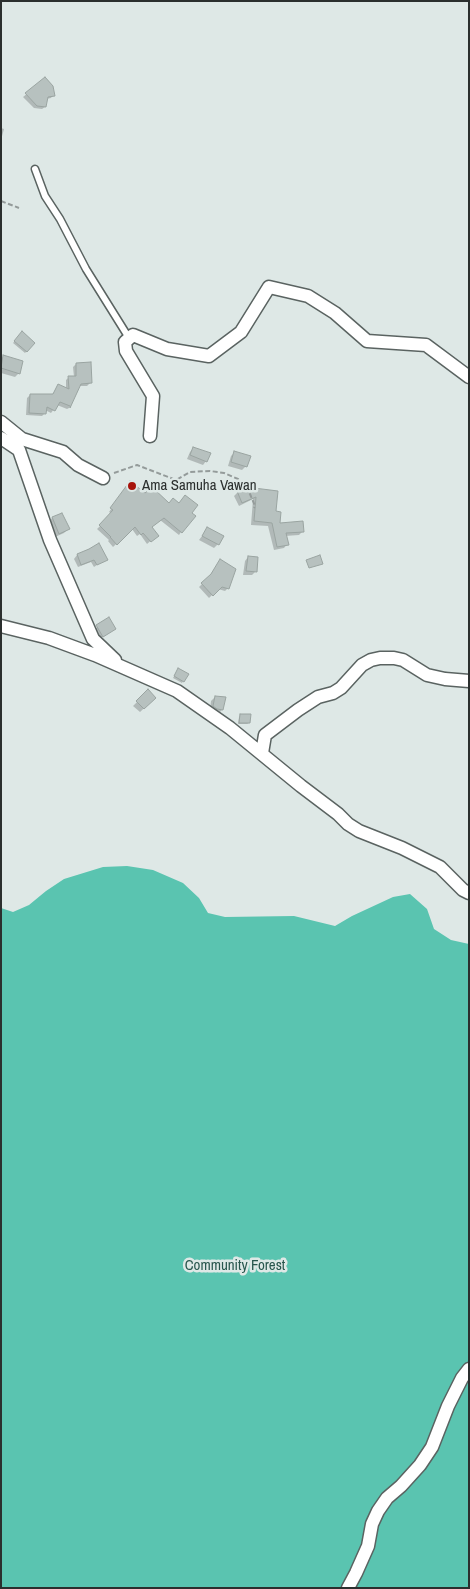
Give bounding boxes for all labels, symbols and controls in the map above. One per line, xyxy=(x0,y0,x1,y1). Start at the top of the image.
place label: Ama Samuha Vawan xyxy=(142,477,257,495)
marker: Ama Samuha Vawan xyxy=(126,480,138,492)
park label: Community Forest xyxy=(185,1257,285,1275)

